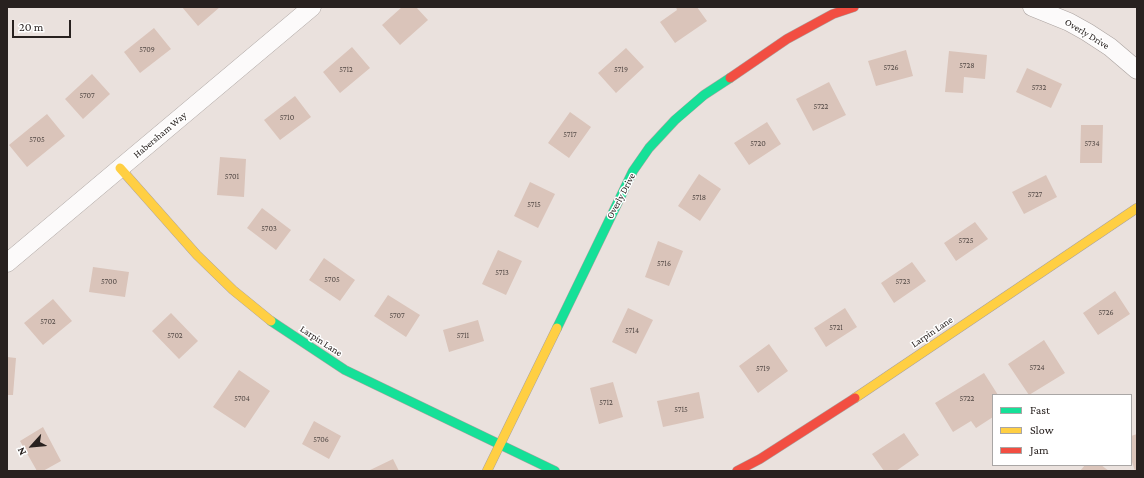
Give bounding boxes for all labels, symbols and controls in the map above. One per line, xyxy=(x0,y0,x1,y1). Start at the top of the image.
scale bar xyxy=(14,12,73,38)
street label: Overly Drive xyxy=(1062,16,1112,52)
text: 20 m xyxy=(19,20,43,34)
house number: 5709 xyxy=(139,45,155,55)
house number: 5728 xyxy=(959,61,975,71)
house number: 5726 xyxy=(883,63,899,73)
house number: 5712 xyxy=(339,65,353,75)
house number: 5719 xyxy=(614,65,628,75)
house number: 5732 xyxy=(1032,83,1046,93)
house number: 5707 xyxy=(79,91,95,101)
house number: 5722 xyxy=(814,102,828,112)
street label: Habersham Way xyxy=(131,109,189,161)
house number: 5710 xyxy=(280,113,294,123)
house number: 5717 xyxy=(563,130,577,140)
house number: 5705 xyxy=(29,135,45,145)
house number: 5720 xyxy=(750,139,766,149)
house number: 5734 xyxy=(1084,139,1100,149)
street label: Overly Drive xyxy=(604,171,638,221)
house number: 5701 xyxy=(225,172,239,182)
house number: 5727 xyxy=(1028,190,1042,200)
house number: 5718 xyxy=(692,193,706,203)
house number: 5715 xyxy=(527,200,541,210)
house number: 5703 xyxy=(261,224,277,234)
house number: 5725 xyxy=(959,236,973,246)
house number: 5716 xyxy=(657,259,671,269)
house number: 5713 xyxy=(495,268,509,278)
house number: 5705 xyxy=(324,275,340,285)
house number: 5700 xyxy=(101,277,117,287)
house number: 5723 xyxy=(896,277,910,287)
house number: 5726 xyxy=(1098,308,1114,318)
house number: 5707 xyxy=(389,311,405,321)
street label: Larpin Lane xyxy=(909,314,955,350)
house number: 5702 xyxy=(40,317,56,327)
street label: Larpin Lane xyxy=(298,323,344,359)
house number: 5721 xyxy=(829,323,843,333)
house number: 5714 xyxy=(625,326,639,336)
house number: 5702 xyxy=(167,331,183,341)
house number: 5711 xyxy=(457,331,469,341)
house number: 5724 xyxy=(1029,363,1045,373)
house number: 5719 xyxy=(756,364,770,374)
house number: 5704 xyxy=(234,394,250,404)
house number: 5722 xyxy=(960,394,974,404)
legend xyxy=(992,394,1132,466)
house number: 5712 xyxy=(599,398,613,408)
text: Fast xyxy=(1030,403,1050,417)
house number: 5715 xyxy=(674,405,688,415)
text: Slow xyxy=(1030,423,1054,437)
north arrow xyxy=(12,426,52,466)
house number: 5706 xyxy=(313,435,329,445)
text: Jam xyxy=(1030,443,1049,457)
text: N xyxy=(14,445,28,458)

